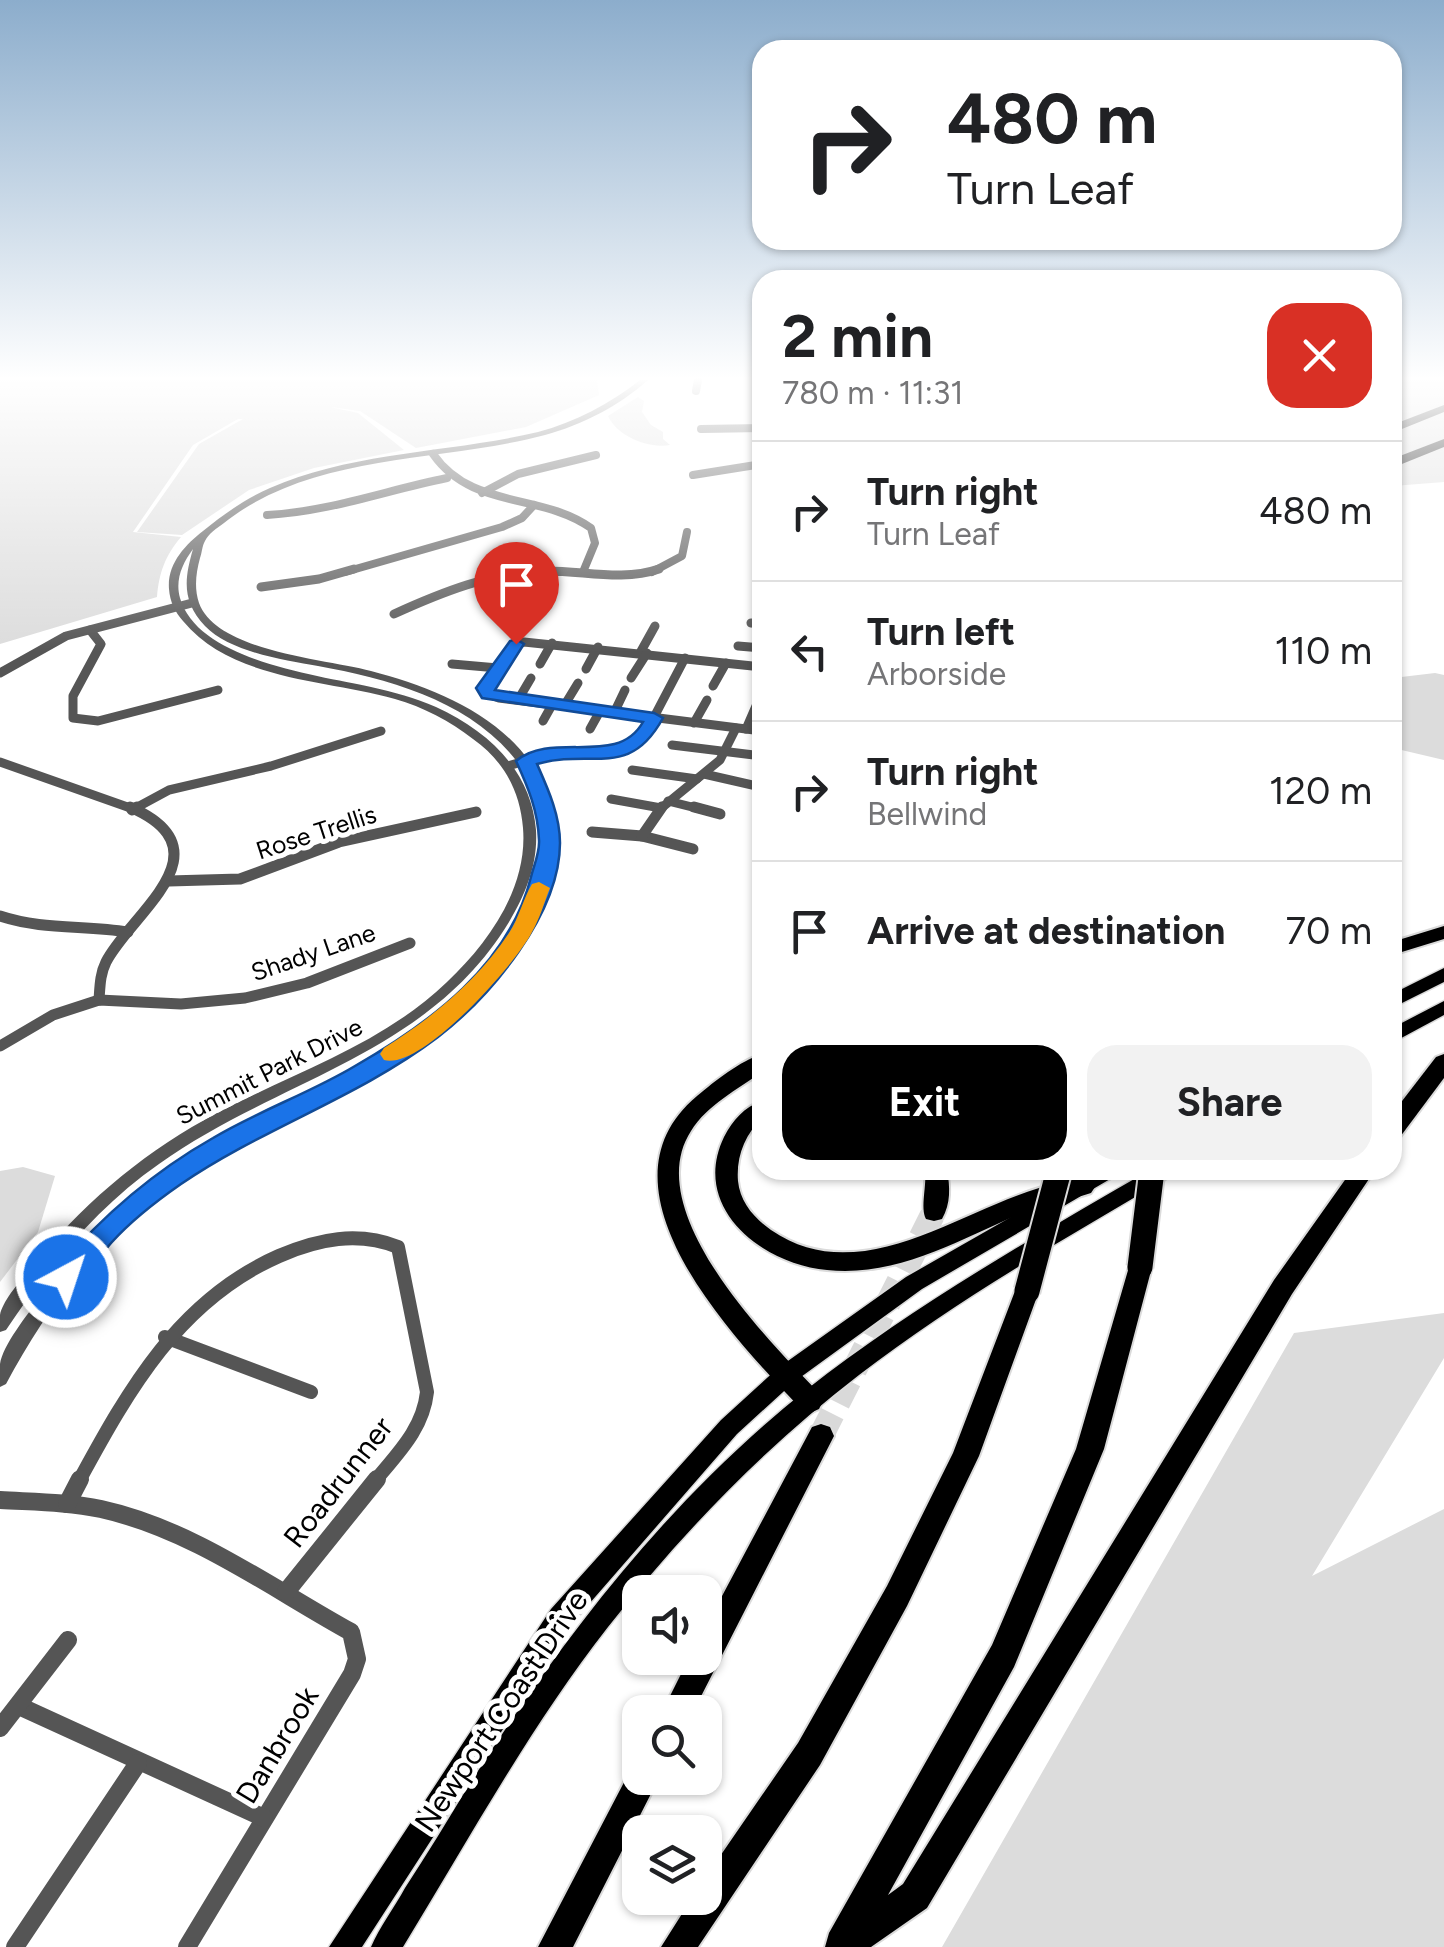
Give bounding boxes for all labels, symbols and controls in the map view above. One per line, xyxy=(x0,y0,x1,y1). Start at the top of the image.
text: 480 m xyxy=(947,76,1157,161)
icon: right xyxy=(782,80,912,210)
text: Turn Leaf xyxy=(947,161,1134,215)
text: 2 min xyxy=(782,300,933,372)
button: close xyxy=(1267,303,1372,408)
text: 780 m · 11:31 xyxy=(782,374,964,412)
text: Turn right xyxy=(867,469,1039,515)
icon: right xyxy=(782,484,837,539)
text: 480 m xyxy=(1259,488,1372,534)
text: Turn Leaf xyxy=(867,515,1000,553)
pin xyxy=(474,542,559,645)
icon: arrive xyxy=(489,557,544,612)
text: Turn left xyxy=(867,609,1015,655)
icon: left xyxy=(782,624,837,679)
text: 110 m xyxy=(1275,628,1372,674)
text: Arborside xyxy=(867,655,1006,693)
text: Turn right xyxy=(867,749,1039,795)
icon: right xyxy=(782,764,837,819)
text: 120 m xyxy=(1269,768,1372,814)
text: Bellwind xyxy=(867,795,987,833)
street label: Rose Trellis xyxy=(252,798,380,866)
icon: arrive xyxy=(782,904,837,959)
text: Arrive at destination xyxy=(867,908,1225,954)
text: 70 m xyxy=(1286,908,1372,954)
street label: Shady Lane xyxy=(247,917,379,987)
street label: Summit Park Drive xyxy=(171,1011,367,1131)
button: Exit xyxy=(782,1045,1067,1160)
button: Share xyxy=(1087,1045,1372,1160)
position arrow xyxy=(14,1225,118,1329)
street label: Roadrunner xyxy=(275,1409,401,1555)
map controls xyxy=(622,1575,722,1915)
button: sound xyxy=(622,1575,722,1675)
street label: Newport Coast Drive xyxy=(406,1583,596,1839)
street label: Danbrook xyxy=(228,1679,327,1810)
button: search xyxy=(622,1695,722,1795)
button: layers xyxy=(622,1815,722,1915)

